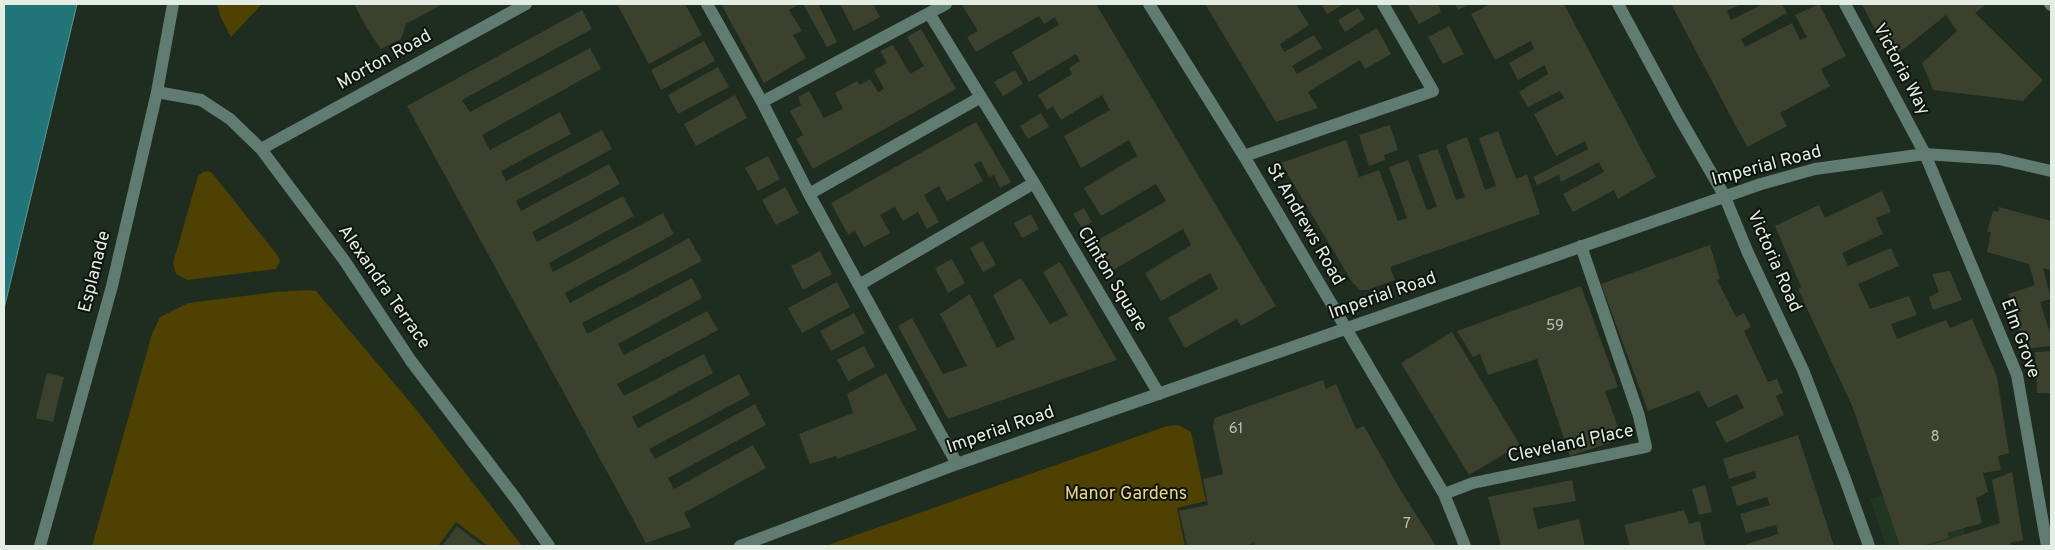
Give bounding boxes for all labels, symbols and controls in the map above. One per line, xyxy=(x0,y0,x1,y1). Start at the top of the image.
street label: Victoria Way xyxy=(1867,21,1933,119)
street label: Morton Road xyxy=(334,26,436,96)
street label: Imperial Road xyxy=(1710,142,1824,192)
street label: St Andrews Road xyxy=(1260,160,1348,290)
street label: Victoria Road xyxy=(1741,208,1805,316)
street label: Alexandra Terrace xyxy=(332,222,434,354)
street label: Clinton Square xyxy=(1071,224,1151,336)
street label: Esplanade xyxy=(75,229,117,315)
street label: Imperial Road xyxy=(1326,268,1440,326)
street label: Elm Grove xyxy=(1995,296,2043,382)
house number: 59 xyxy=(1546,318,1564,336)
street label: Imperial Road xyxy=(944,402,1058,460)
house number: 61 xyxy=(1229,421,1243,439)
street label: Cleveland Place xyxy=(1506,421,1636,469)
house number: 8 xyxy=(1930,429,1940,447)
park label: Manor Gardens xyxy=(1065,484,1187,506)
house number: 7 xyxy=(1403,516,1411,534)

